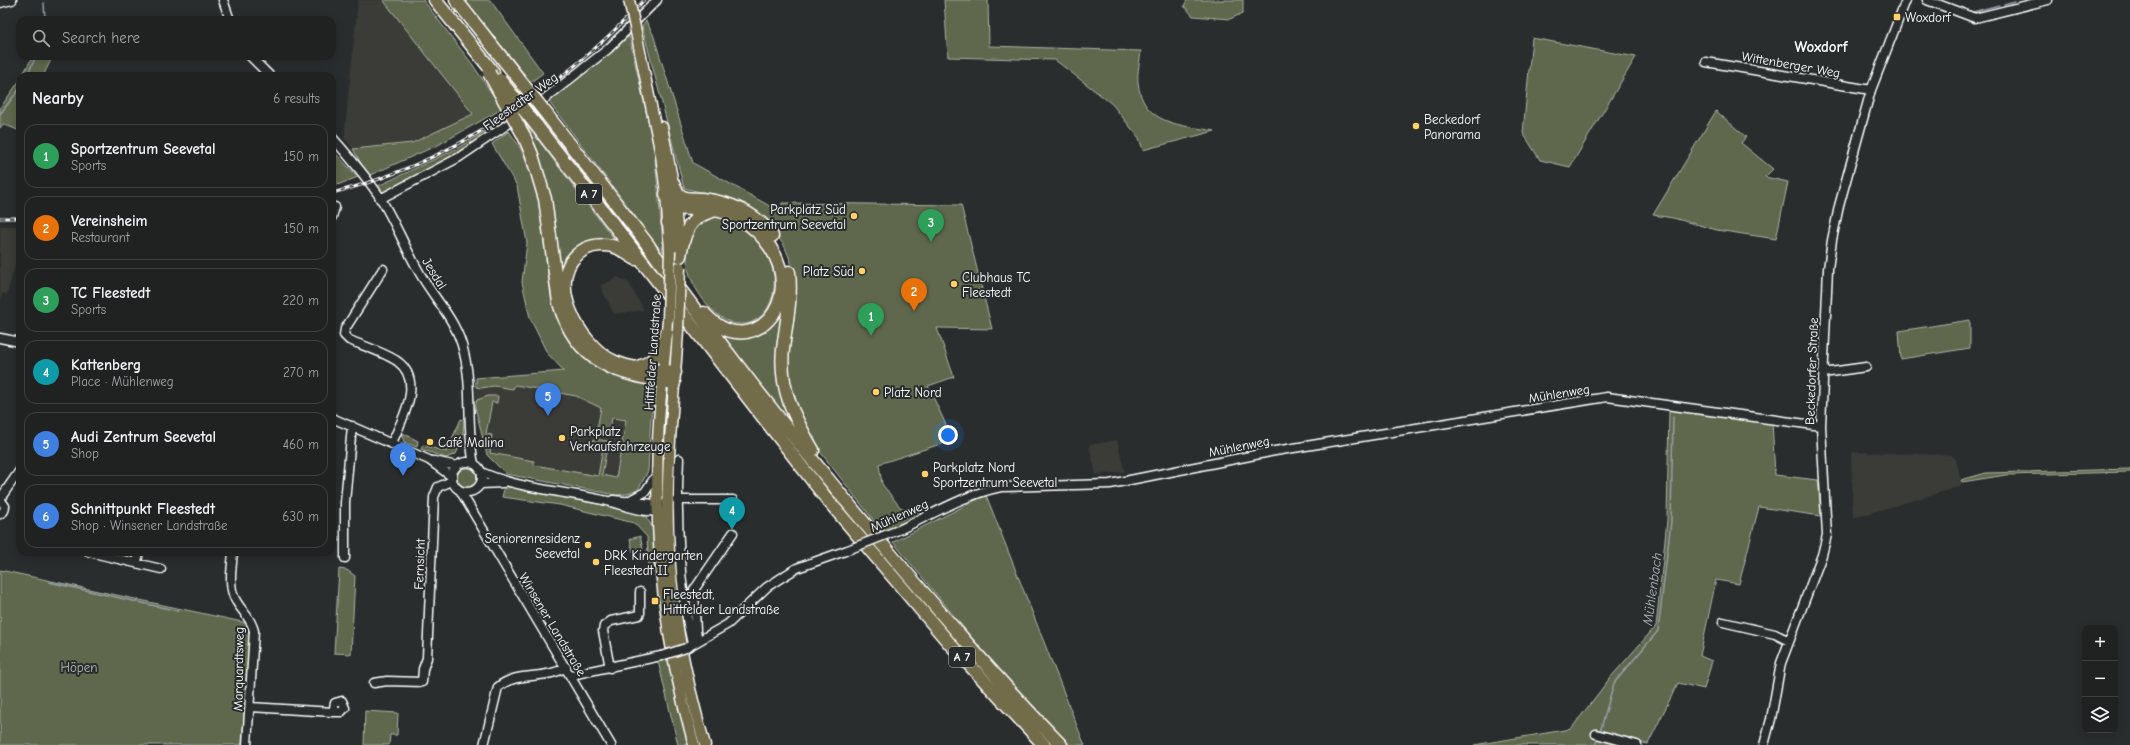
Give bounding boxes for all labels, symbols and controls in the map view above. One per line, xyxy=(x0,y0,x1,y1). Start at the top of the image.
place label: Woxdorf xyxy=(1905,10,1952,25)
marker: Woxdorf xyxy=(1892,12,1902,22)
search box xyxy=(16,16,336,60)
icon: search xyxy=(30,27,52,49)
text: Search here xyxy=(62,29,140,47)
district label: Woxdorf xyxy=(1795,38,1849,56)
street label: Wittenberger Weg xyxy=(1740,48,1841,81)
street label: Fleestedter Weg xyxy=(480,69,561,134)
text: Nearby xyxy=(32,89,83,108)
text: 6 results xyxy=(273,91,320,106)
place label: Beckedorf Panorama xyxy=(1424,112,1481,142)
marker: Beckedorf Panorama xyxy=(1411,121,1421,131)
text: Sportzentrum Seevetal xyxy=(71,140,216,158)
text: 1 xyxy=(43,149,49,164)
text: 150 m xyxy=(284,149,319,164)
text: Sports xyxy=(71,158,106,173)
road number: A 7 xyxy=(576,184,602,204)
place label: Parkplatz Süd Sportzentrum Seevetal xyxy=(722,202,846,232)
pin: 3 xyxy=(918,209,944,242)
marker: Parkplatz Süd Sportzentrum Seevetal xyxy=(849,211,859,221)
text: Vereinsheim xyxy=(71,212,148,230)
text: 2 xyxy=(43,221,49,236)
text: 150 m xyxy=(284,221,319,236)
text: Restaurant xyxy=(71,230,130,245)
street label: Jesdal xyxy=(419,255,450,292)
place label: Platz Süd xyxy=(803,264,854,279)
marker: Platz Süd xyxy=(857,266,867,276)
place label: Clubhaus TC Fleestedt xyxy=(962,270,1031,300)
pin: 2 xyxy=(901,278,927,311)
marker: Clubhaus TC Fleestedt xyxy=(949,279,959,289)
text: TC Fleestedt xyxy=(71,284,150,302)
text: 3 xyxy=(43,293,49,308)
text: 220 m xyxy=(282,293,319,308)
street label: Hittfelder Landstraße xyxy=(641,293,664,411)
text: Sports xyxy=(71,302,106,317)
pin: 1 xyxy=(858,303,884,336)
street label: Beckedorfer Straße xyxy=(1802,317,1821,425)
text: Kattenberg xyxy=(71,356,141,374)
text: 4 xyxy=(43,365,49,380)
text: 270 m xyxy=(283,365,319,380)
text: Place · Mühlenweg xyxy=(71,374,174,389)
street label: Mühlenweg xyxy=(1527,381,1591,406)
pin: 5 xyxy=(535,383,561,416)
place label: Platz Nord xyxy=(884,385,942,400)
marker: Platz Nord xyxy=(871,387,881,397)
place label: Parkplatz Verkaufsfahrzeuge xyxy=(570,424,671,454)
your location xyxy=(938,425,958,445)
text: Audi Zentrum Seevetal xyxy=(71,428,216,446)
marker: Parkplatz Verkaufsfahrzeuge xyxy=(557,433,567,443)
street label: Mühlenweg xyxy=(1207,433,1271,460)
place label: Café Malina xyxy=(438,435,504,450)
text: 5 xyxy=(43,437,49,452)
text: 460 m xyxy=(283,437,319,452)
marker: Café Malina xyxy=(425,437,435,447)
pin: 6 xyxy=(390,443,416,476)
text: Shop xyxy=(71,446,99,461)
place label: Parkplatz Nord Sportzentrum Seevetal xyxy=(933,460,1057,490)
marker: Parkplatz Nord Sportzentrum Seevetal xyxy=(920,469,930,479)
street label: Mühlenweg xyxy=(868,496,931,535)
pin: 4 xyxy=(719,497,745,530)
text: Schnittpunkt Fleestedt xyxy=(71,500,215,518)
text: 6 xyxy=(43,509,49,524)
text: 630 m xyxy=(282,509,319,524)
text: Shop · Winsener Landstraße xyxy=(71,518,228,533)
place label: Seniorenresidenz Seevetal xyxy=(485,531,580,561)
street label: Fernsicht xyxy=(411,537,428,590)
marker: Seniorenresidenz Seevetal xyxy=(583,540,593,550)
place label: DRK Kindergarten Fleestedt II xyxy=(604,548,703,578)
water label: Mühlenbach xyxy=(1639,551,1666,628)
marker: DRK Kindergarten Fleestedt II xyxy=(591,557,601,567)
street label: Winsener Landstraße xyxy=(516,570,590,679)
place label: Fleestedt, Hittfelder Landstraße xyxy=(663,587,780,617)
marker: Fleestedt, Hittfelder Landstraße xyxy=(650,596,660,606)
map controls xyxy=(2082,625,2118,733)
button: + xyxy=(2082,625,2118,661)
street label: Marquardtsweg xyxy=(230,627,247,711)
road number: A 7 xyxy=(949,647,975,667)
park label: Höpen xyxy=(61,660,97,675)
button: − xyxy=(2082,661,2118,697)
button: layers xyxy=(2082,697,2118,733)

